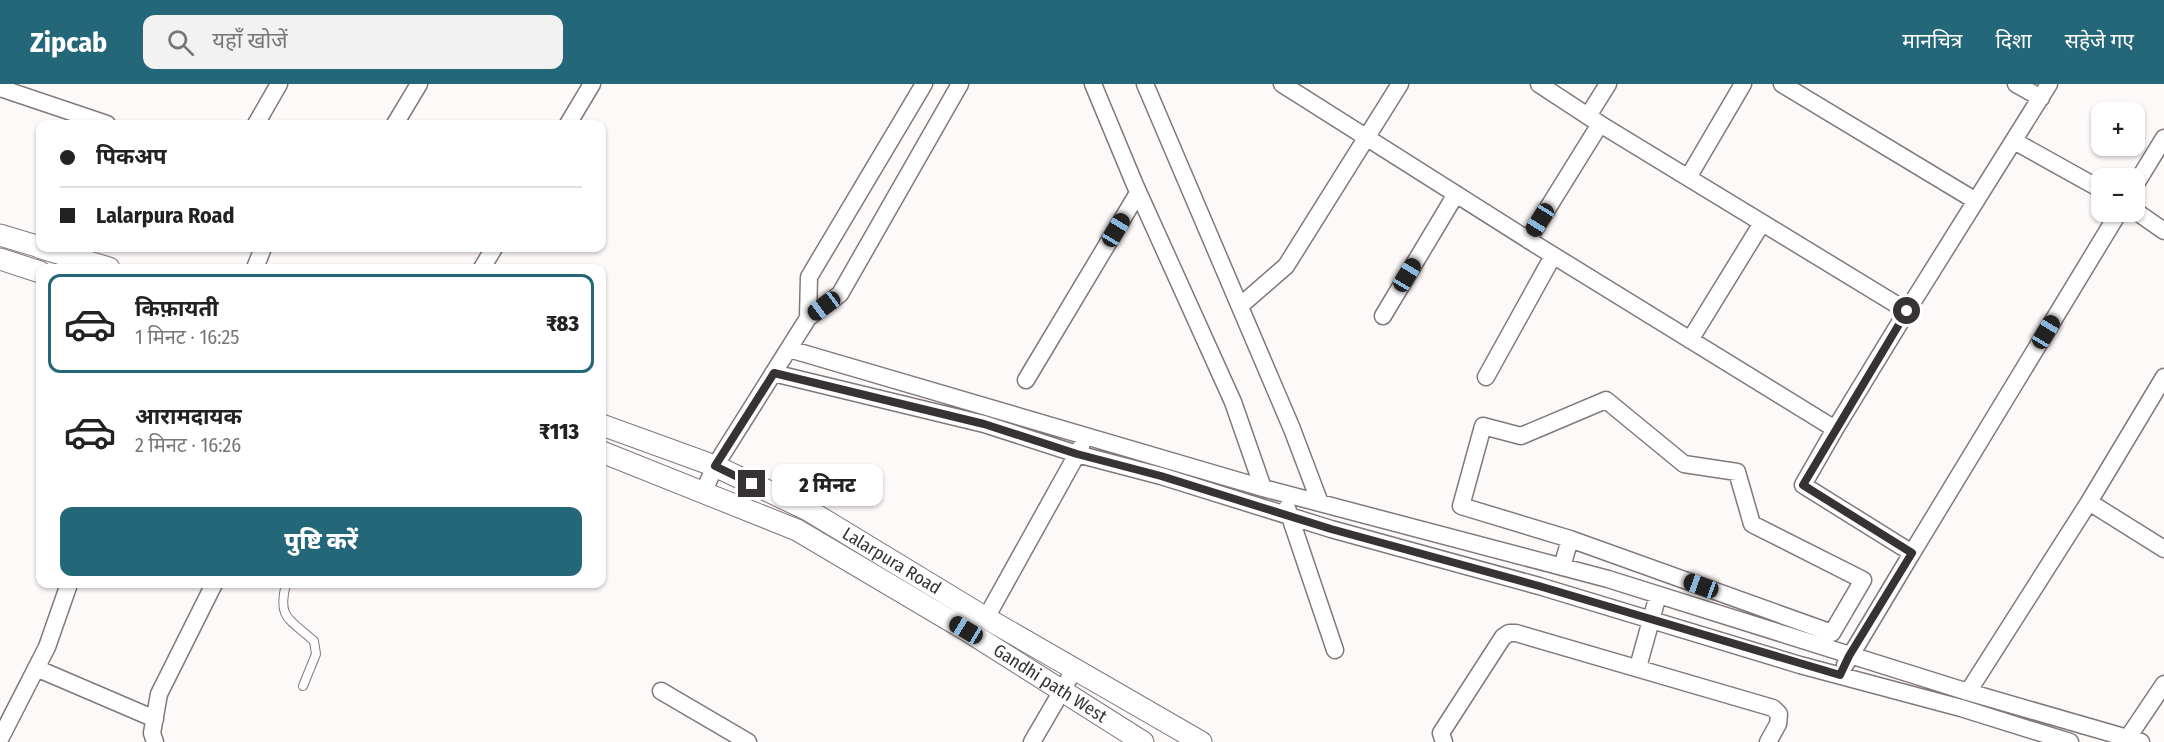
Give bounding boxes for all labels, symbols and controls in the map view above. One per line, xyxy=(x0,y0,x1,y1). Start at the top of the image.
search box xyxy=(143,15,563,69)
text: Zipcab xyxy=(30,26,107,59)
icon: search xyxy=(164,26,197,59)
text: यहाँ खोजें xyxy=(212,27,288,54)
text: मानचित्र xyxy=(1902,28,1962,54)
text: दिशा xyxy=(1995,28,2032,54)
text: सहेजे गए xyxy=(2065,28,2134,54)
map controls xyxy=(2091,102,2145,222)
button: + xyxy=(2091,102,2145,156)
text: पिकअप xyxy=(96,143,167,170)
button: − xyxy=(2091,168,2145,222)
car xyxy=(1523,200,1557,240)
text: Lalarpura Road xyxy=(96,202,235,229)
car xyxy=(1099,210,1133,250)
car xyxy=(1390,255,1424,295)
car xyxy=(804,288,844,324)
text: किफ़ायती xyxy=(135,295,219,322)
icon: car xyxy=(63,297,117,351)
route start xyxy=(1893,297,1920,324)
text: ₹83 xyxy=(546,310,579,337)
car xyxy=(2029,312,2063,352)
text: 1 मिनट · 16:25 xyxy=(135,325,239,349)
text: आरामदायक xyxy=(135,403,242,430)
icon: car xyxy=(63,405,117,459)
text: ₹113 xyxy=(539,418,579,445)
text: 2 मिनट · 16:26 xyxy=(135,433,241,457)
callout: 2 मिनट xyxy=(773,463,884,505)
route end xyxy=(738,470,765,497)
text: 2 मिनट xyxy=(799,473,856,497)
button: पुष्टि करें xyxy=(60,507,582,576)
street label: Lalarpura Road xyxy=(838,522,945,599)
car xyxy=(1681,571,1721,601)
car xyxy=(946,613,986,647)
street label: Gandhi path West xyxy=(989,639,1111,727)

